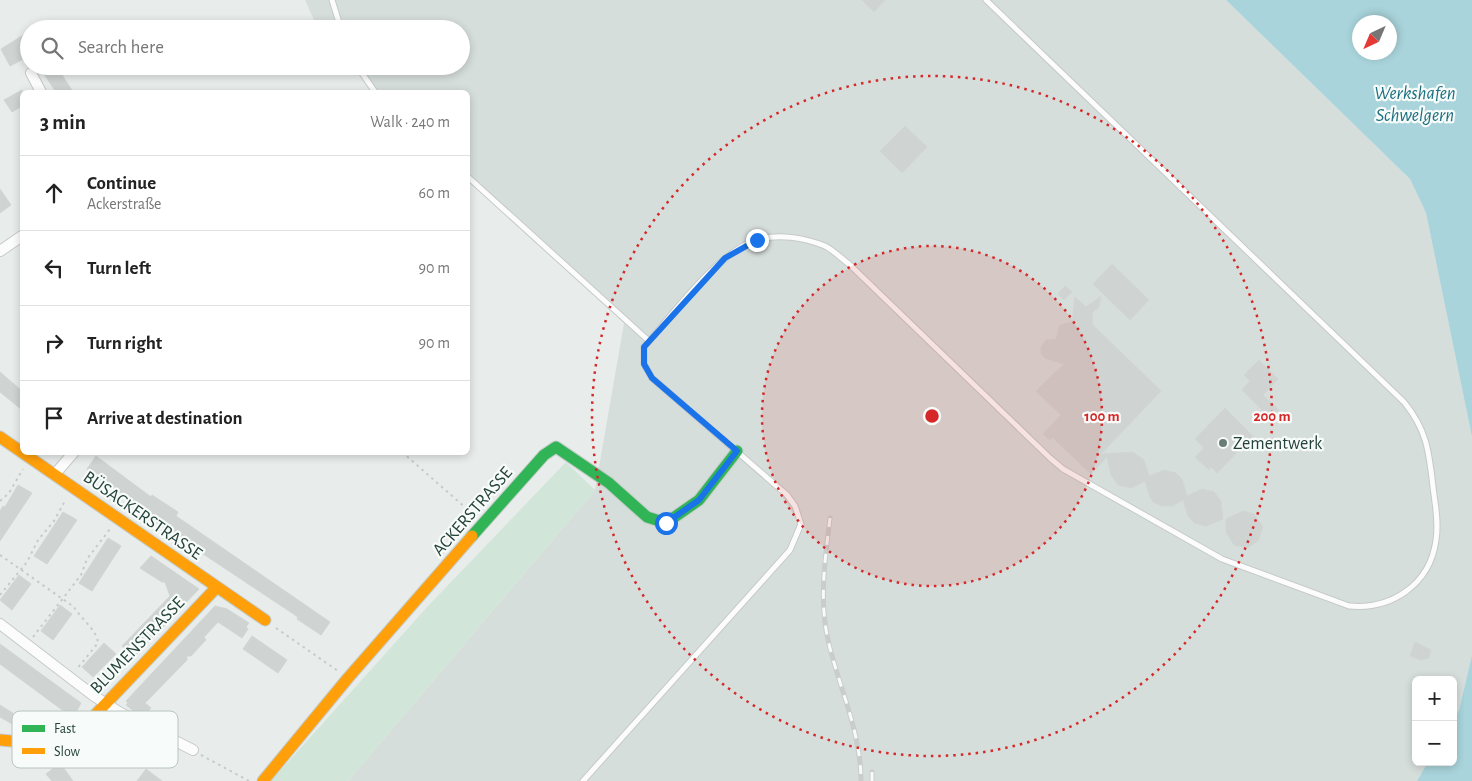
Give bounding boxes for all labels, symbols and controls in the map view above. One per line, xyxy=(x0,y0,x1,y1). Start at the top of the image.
north arrow xyxy=(1352,15,1397,60)
search box xyxy=(20,20,470,75)
icon: search xyxy=(38,34,66,62)
text: Search here xyxy=(78,38,164,57)
water label: Werkshafen Schwelgern xyxy=(1374,84,1456,125)
text: 3 min xyxy=(40,112,86,133)
text: Walk · 240 m xyxy=(370,114,450,130)
text: Continue xyxy=(87,174,156,193)
icon: ahead xyxy=(40,179,68,207)
text: 60 m xyxy=(419,185,450,201)
text: Ackerstraße xyxy=(87,196,161,212)
route end xyxy=(746,229,769,252)
icon: left xyxy=(40,254,68,282)
text: Turn left xyxy=(87,259,151,278)
text: 90 m xyxy=(419,260,450,276)
icon: right xyxy=(40,329,68,357)
text: Turn right xyxy=(87,334,162,353)
text: 90 m xyxy=(419,335,450,351)
icon: arrive xyxy=(40,404,68,432)
centre of rings xyxy=(923,407,941,425)
text: Arrive at destination xyxy=(87,409,243,428)
text: 100 m xyxy=(1084,409,1120,424)
text: 200 m xyxy=(1253,409,1291,424)
place label: Zementwerk xyxy=(1233,435,1323,453)
marker: Zementwerk xyxy=(1217,437,1229,449)
street label: ACKERSTRASSE xyxy=(430,464,516,559)
street label: BÜSACKERSTRASSE xyxy=(80,467,207,564)
route start xyxy=(655,512,678,535)
street label: BLUMENSTRASSE xyxy=(87,594,188,698)
map controls xyxy=(1412,676,1457,766)
button: + xyxy=(1412,676,1457,721)
legend xyxy=(12,711,178,768)
button: − xyxy=(1412,721,1457,766)
text: Fast xyxy=(54,722,76,736)
text: Slow xyxy=(54,745,81,759)

